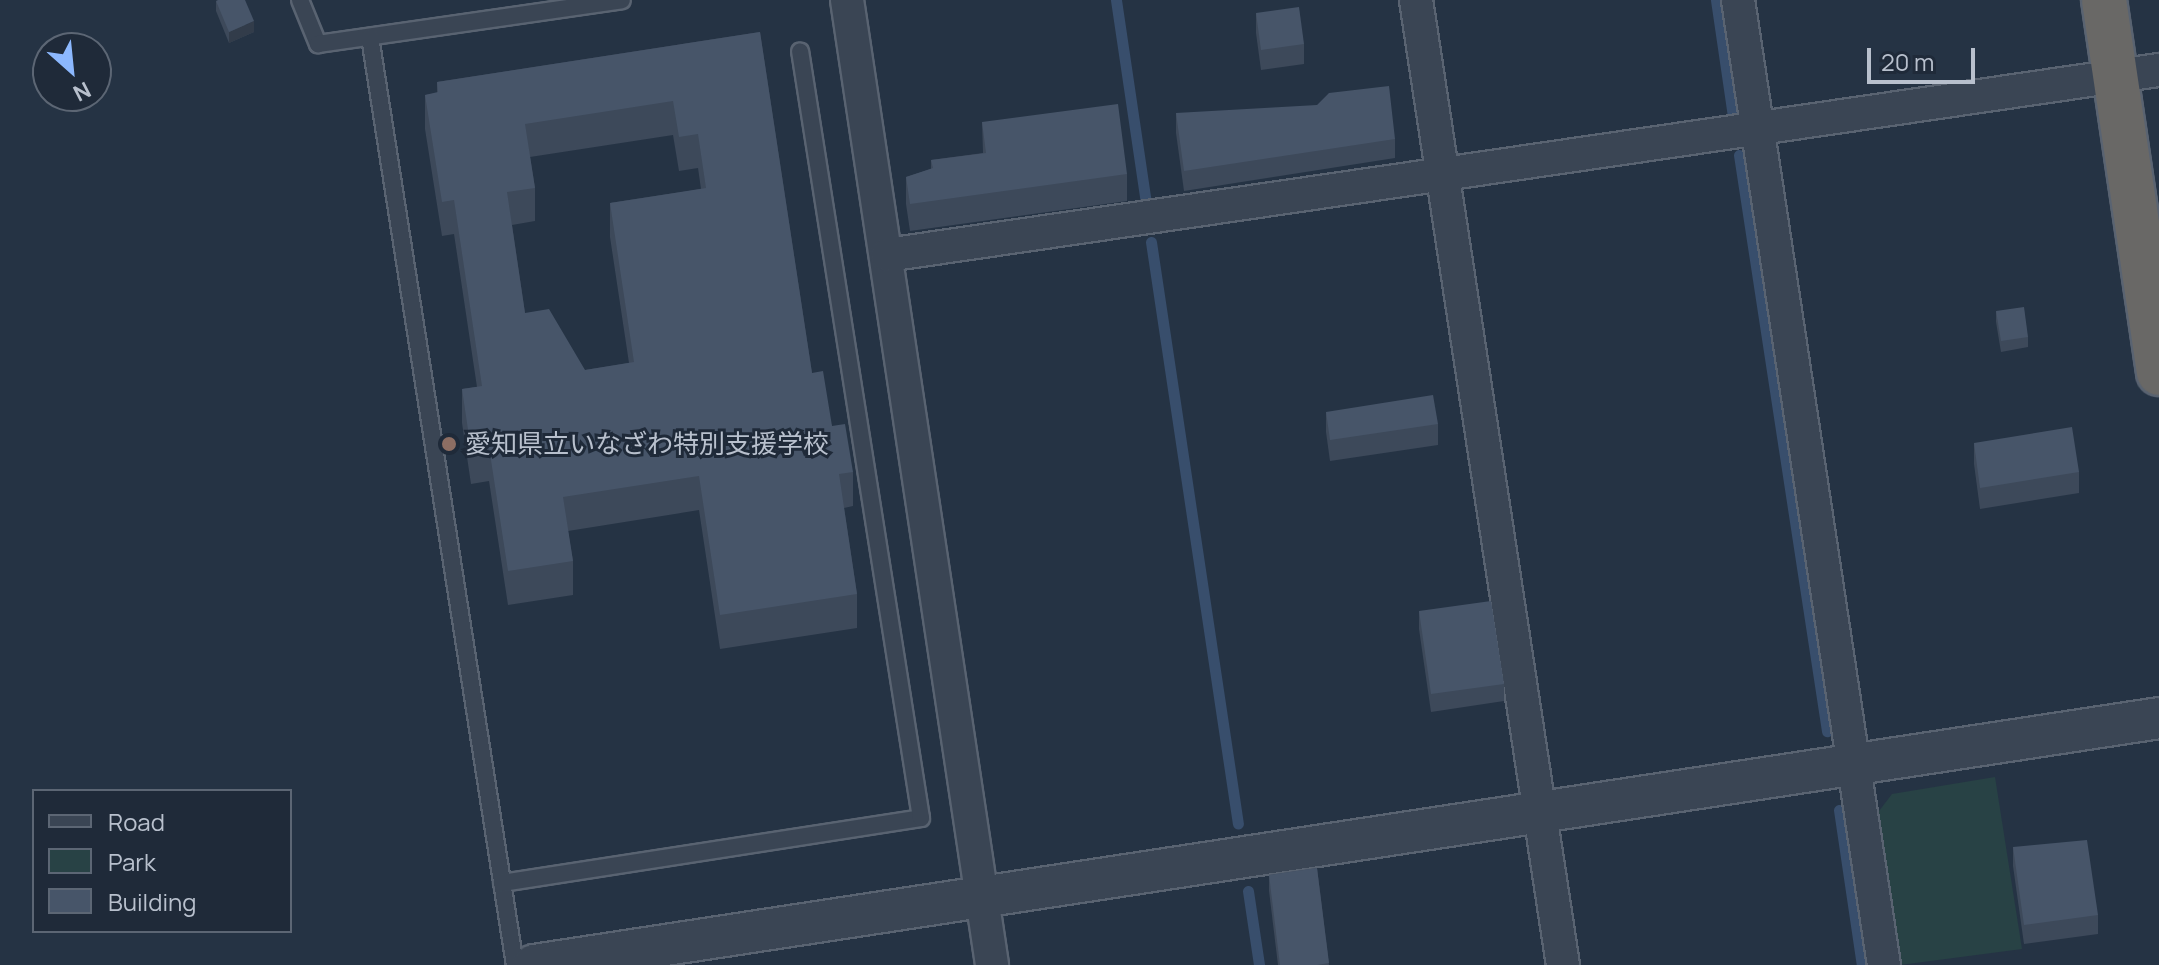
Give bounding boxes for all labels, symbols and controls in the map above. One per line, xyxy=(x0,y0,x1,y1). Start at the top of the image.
north arrow xyxy=(32,32,112,112)
scale bar xyxy=(1871,32,1979,82)
text: 20 m xyxy=(1881,45,1934,78)
text: N xyxy=(68,75,96,109)
place label: 愛知県立いなざわ特別支援学校 xyxy=(465,428,829,460)
marker: 愛知県立いなざわ特別支援学校 xyxy=(440,435,458,453)
legend xyxy=(32,789,292,933)
text: Road xyxy=(108,805,165,838)
text: Park xyxy=(108,845,156,878)
text: Building xyxy=(108,885,196,918)

